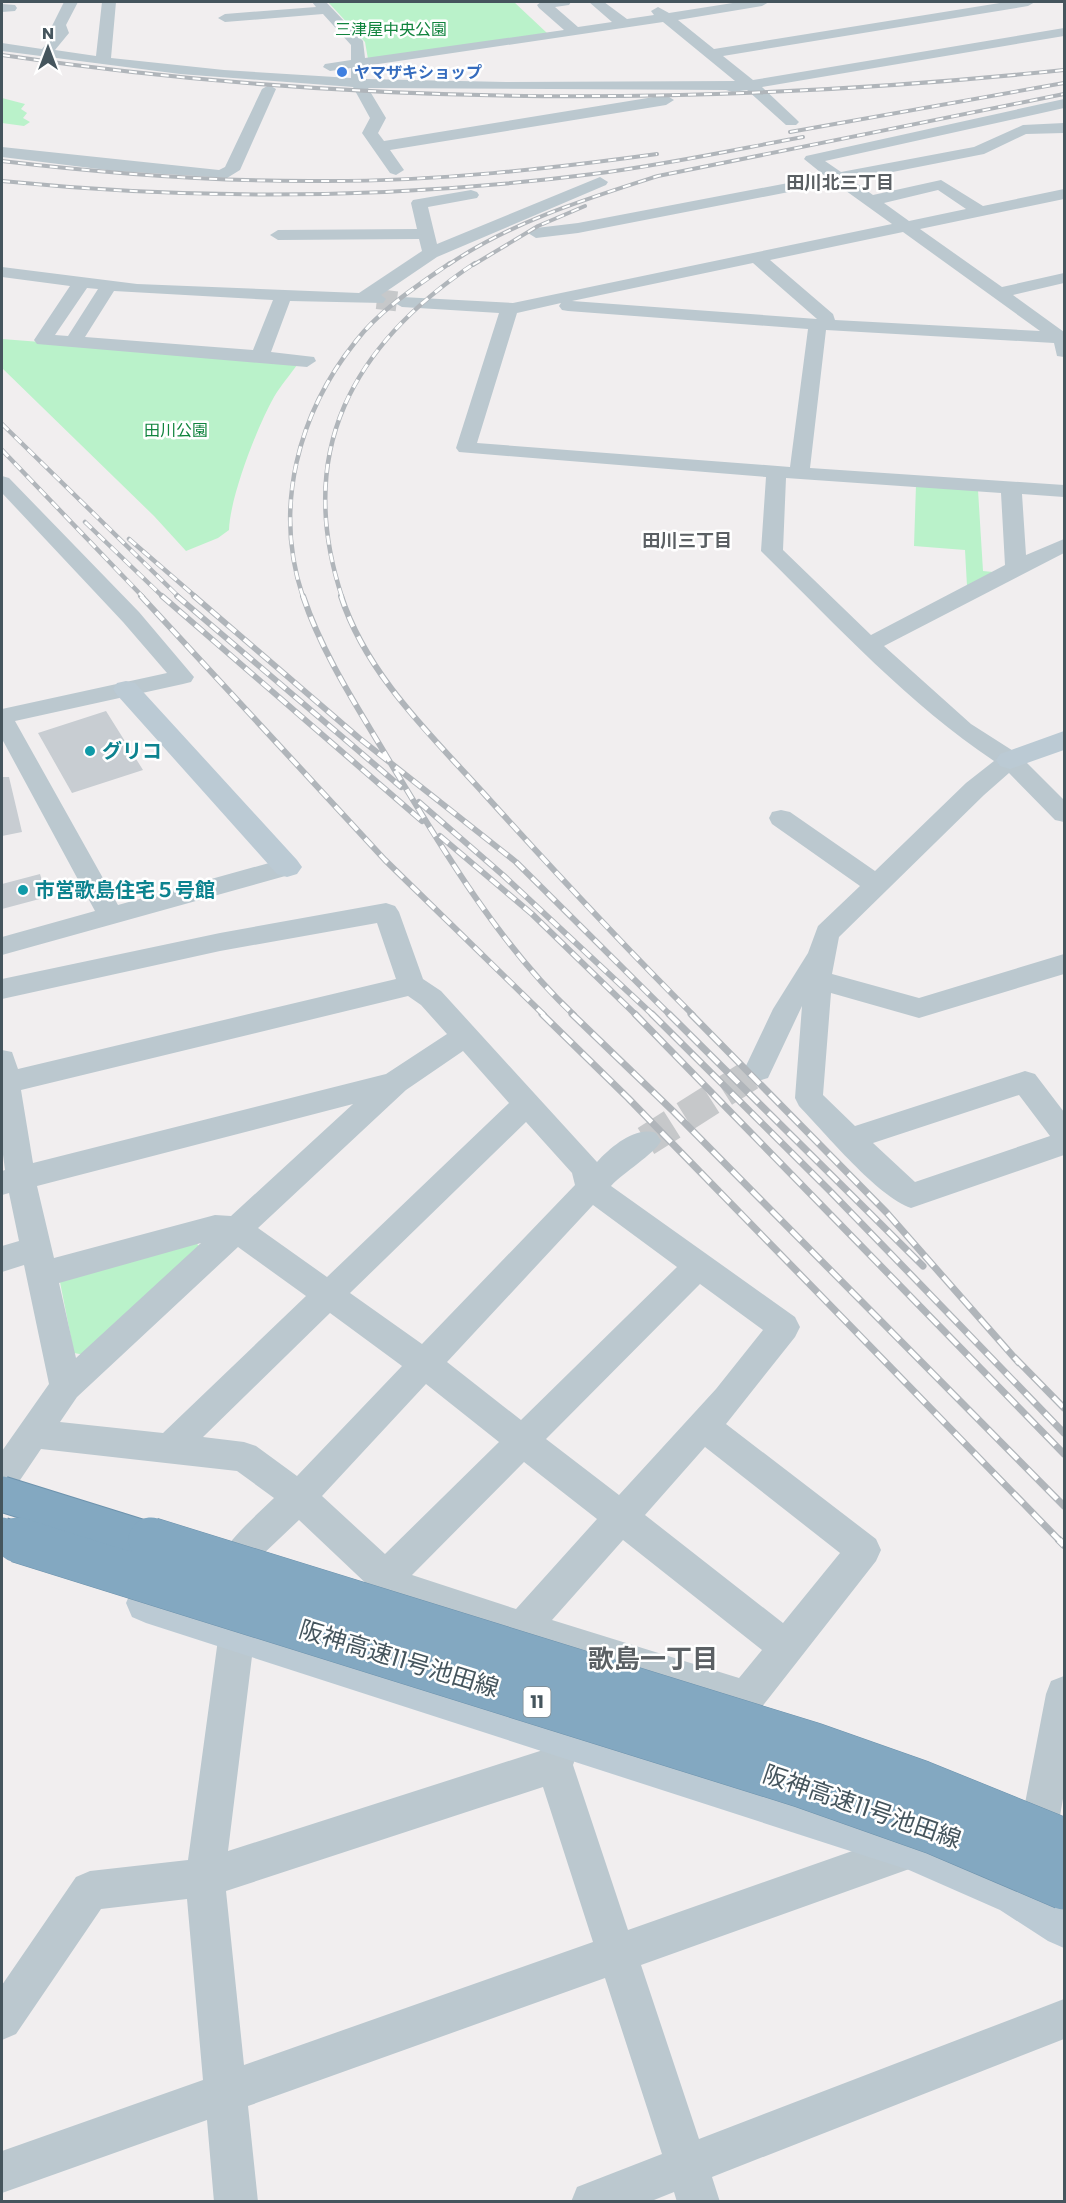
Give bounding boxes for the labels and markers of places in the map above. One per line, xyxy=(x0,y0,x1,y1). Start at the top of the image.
place label: ヤマザキショップ xyxy=(354,61,482,84)
marker: ヤマザキショップ xyxy=(335,65,349,79)
place label: グリコ xyxy=(102,737,162,765)
marker: グリコ xyxy=(83,744,97,758)
place label: 市営歌島住宅５号館 xyxy=(35,876,215,904)
marker: 市営歌島住宅５号館 xyxy=(16,883,30,897)

